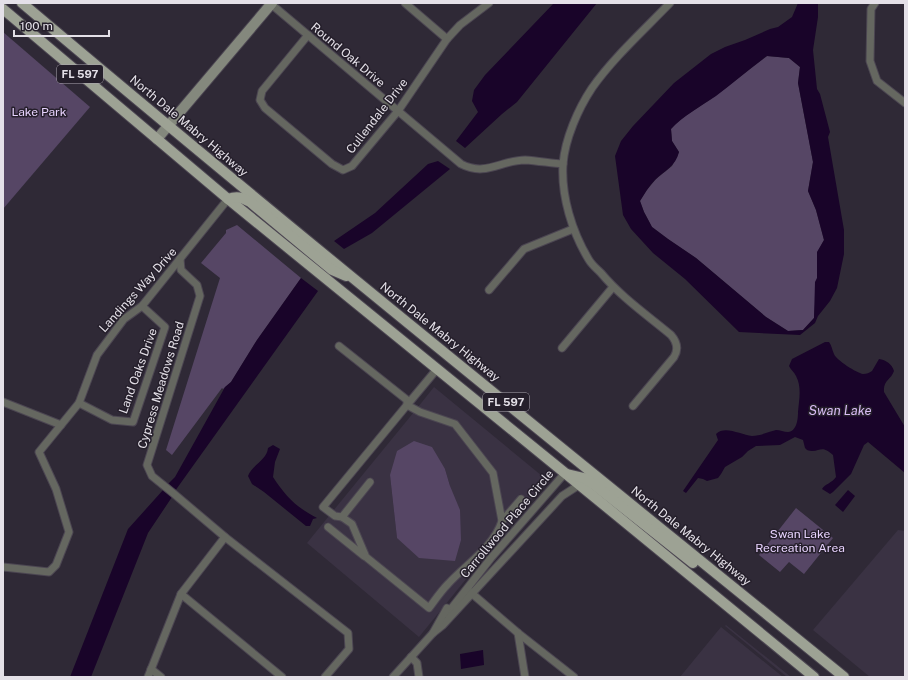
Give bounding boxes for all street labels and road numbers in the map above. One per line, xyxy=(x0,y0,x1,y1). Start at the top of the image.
street label: Round Oak Drive xyxy=(308,20,388,90)
road number: FL 597 xyxy=(57,65,103,83)
street label: North Dale Mabry Highway xyxy=(127,73,251,180)
street label: Cullendale Drive xyxy=(343,76,411,156)
street label: Landings Way Drive xyxy=(96,245,180,335)
street label: North Dale Mabry Highway xyxy=(377,279,503,385)
street label: Cypress Meadows Road xyxy=(135,320,187,450)
street label: Land Oaks Drive xyxy=(116,326,160,416)
road number: FL 597 xyxy=(483,393,529,411)
street label: Carrollwood Place Circle xyxy=(458,467,557,581)
street label: North Dale Mabry Highway xyxy=(628,483,754,589)

